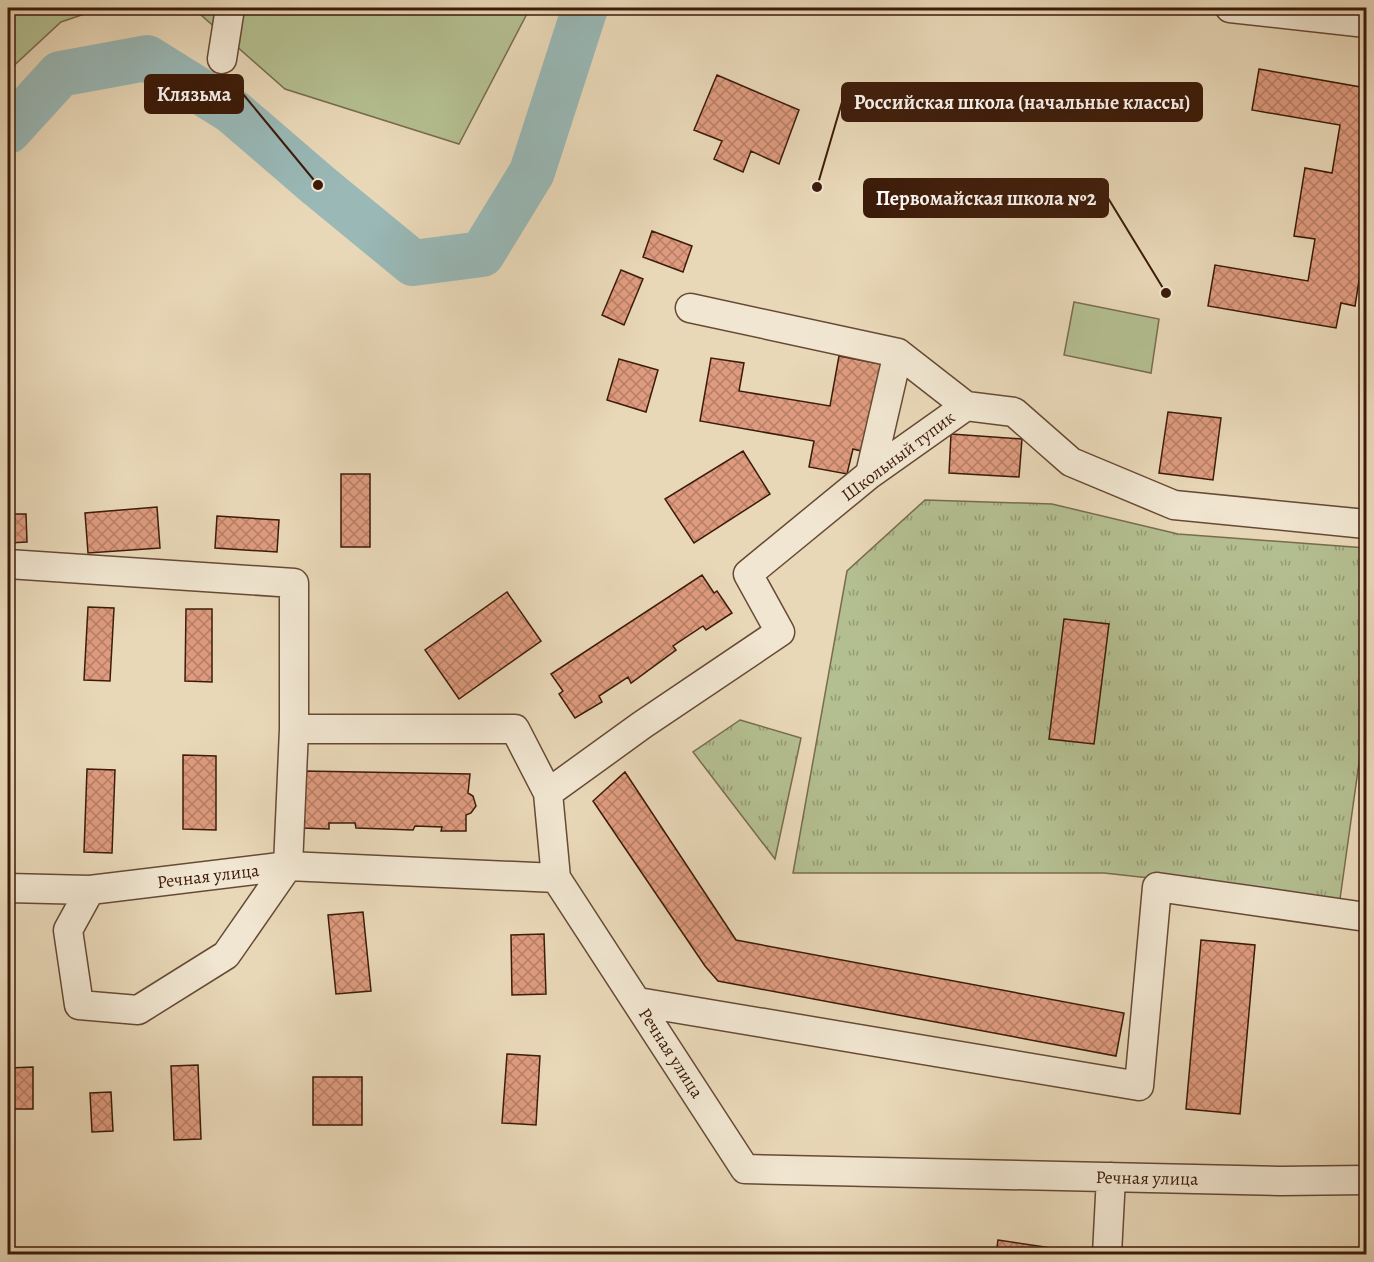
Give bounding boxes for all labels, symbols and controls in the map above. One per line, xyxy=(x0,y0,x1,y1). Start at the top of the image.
callout: Клязьма xyxy=(145,75,243,113)
text: Клязьма xyxy=(157,81,232,108)
callout: Российская школа (начальные классы) xyxy=(842,83,1202,121)
text: Российская школа (начальные классы) xyxy=(854,89,1190,116)
callout: Первомайская школа №2 xyxy=(864,179,1108,217)
text: Первомайская школа №2 xyxy=(876,185,1097,212)
street label: Школьный тупик xyxy=(836,405,960,507)
street label: Речная улица xyxy=(155,858,261,894)
street label: Речная улица xyxy=(633,1003,709,1103)
street label: Речная улица xyxy=(1095,1165,1199,1191)

